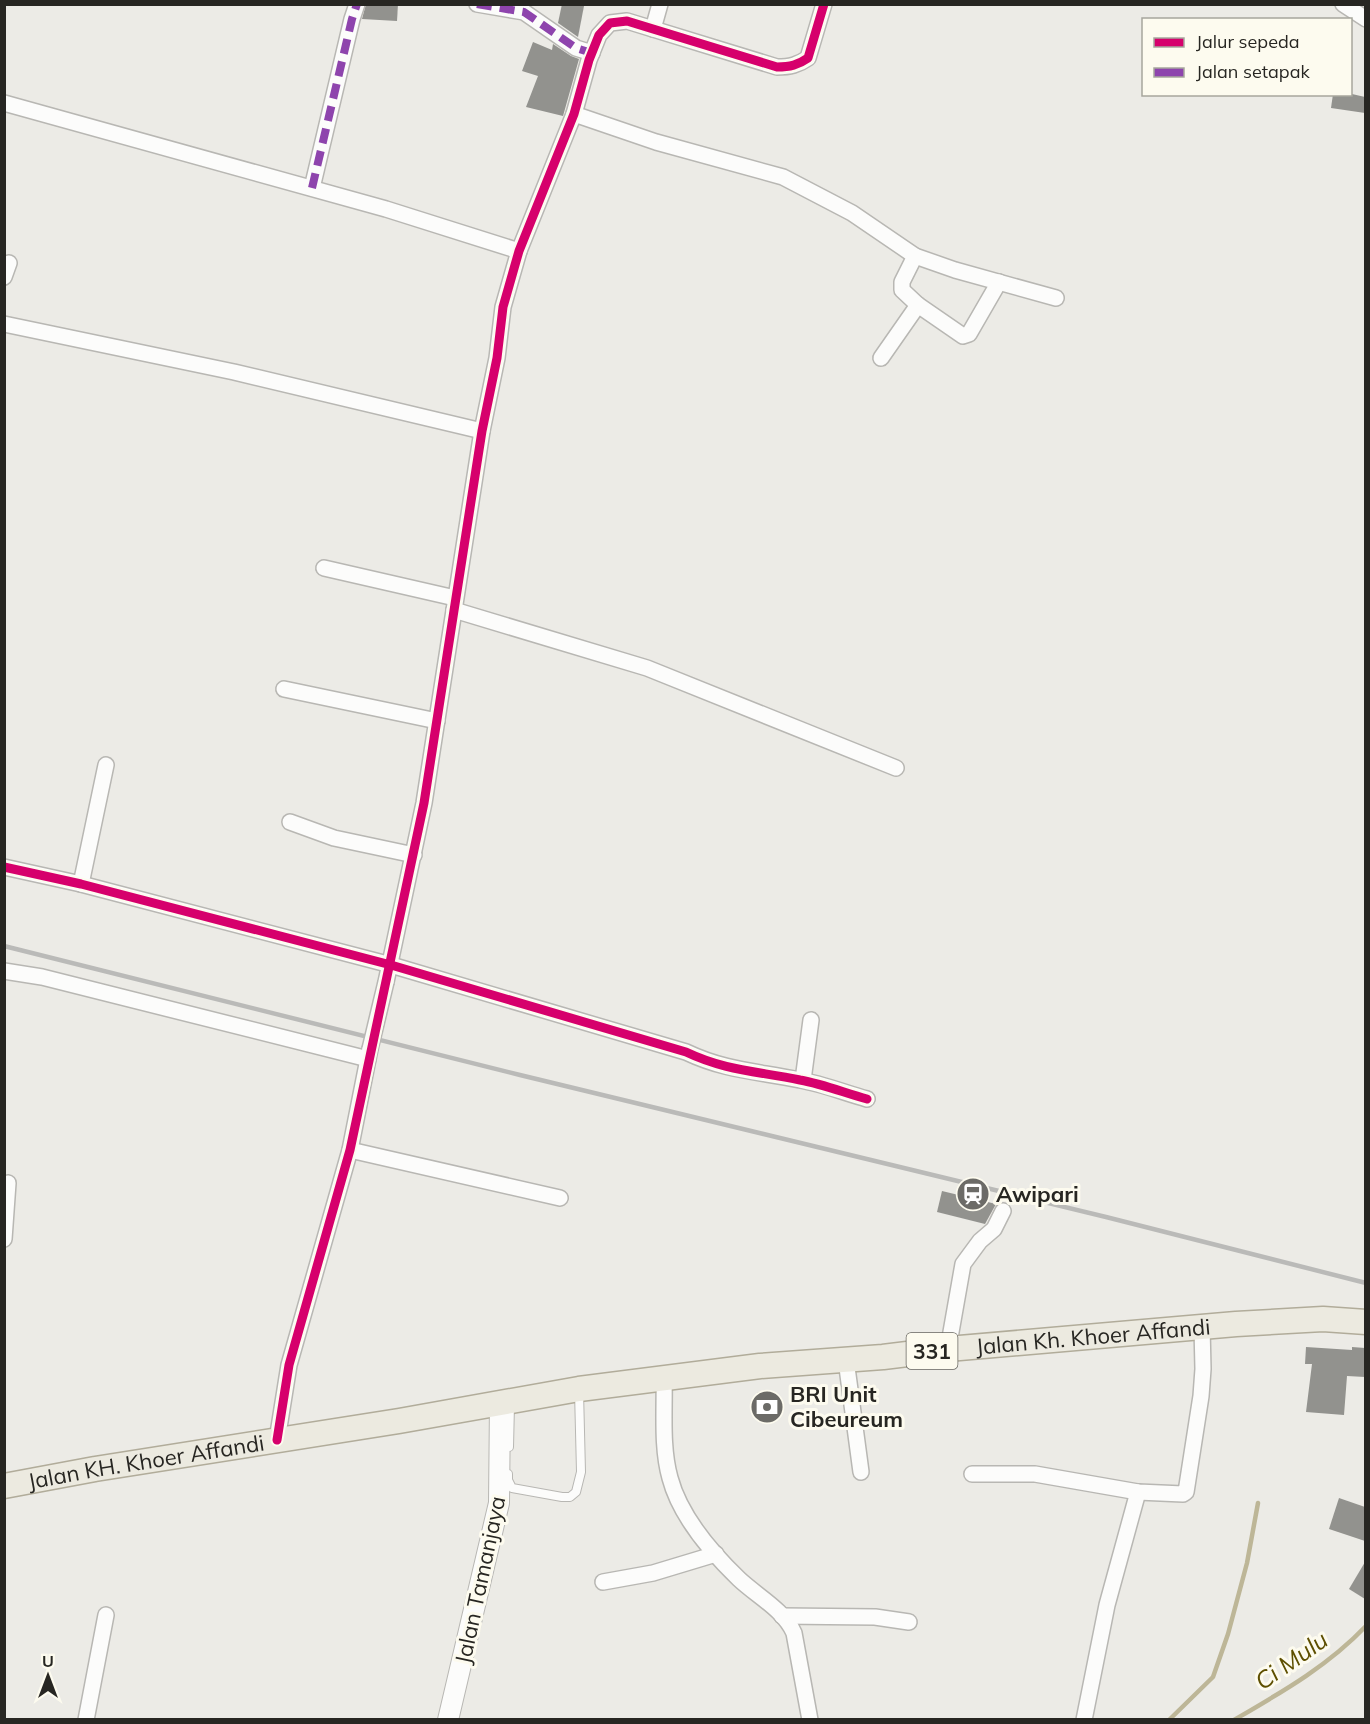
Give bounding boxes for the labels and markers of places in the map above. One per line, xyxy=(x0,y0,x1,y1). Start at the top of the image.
station icon: Awipari xyxy=(955,1176,991,1212)
place label: Awipari xyxy=(996,1180,1079,1208)
place label: BRI Unit Cibeureum xyxy=(790,1380,903,1433)
bank icon: BRI Unit Cibeureum xyxy=(749,1389,785,1425)

